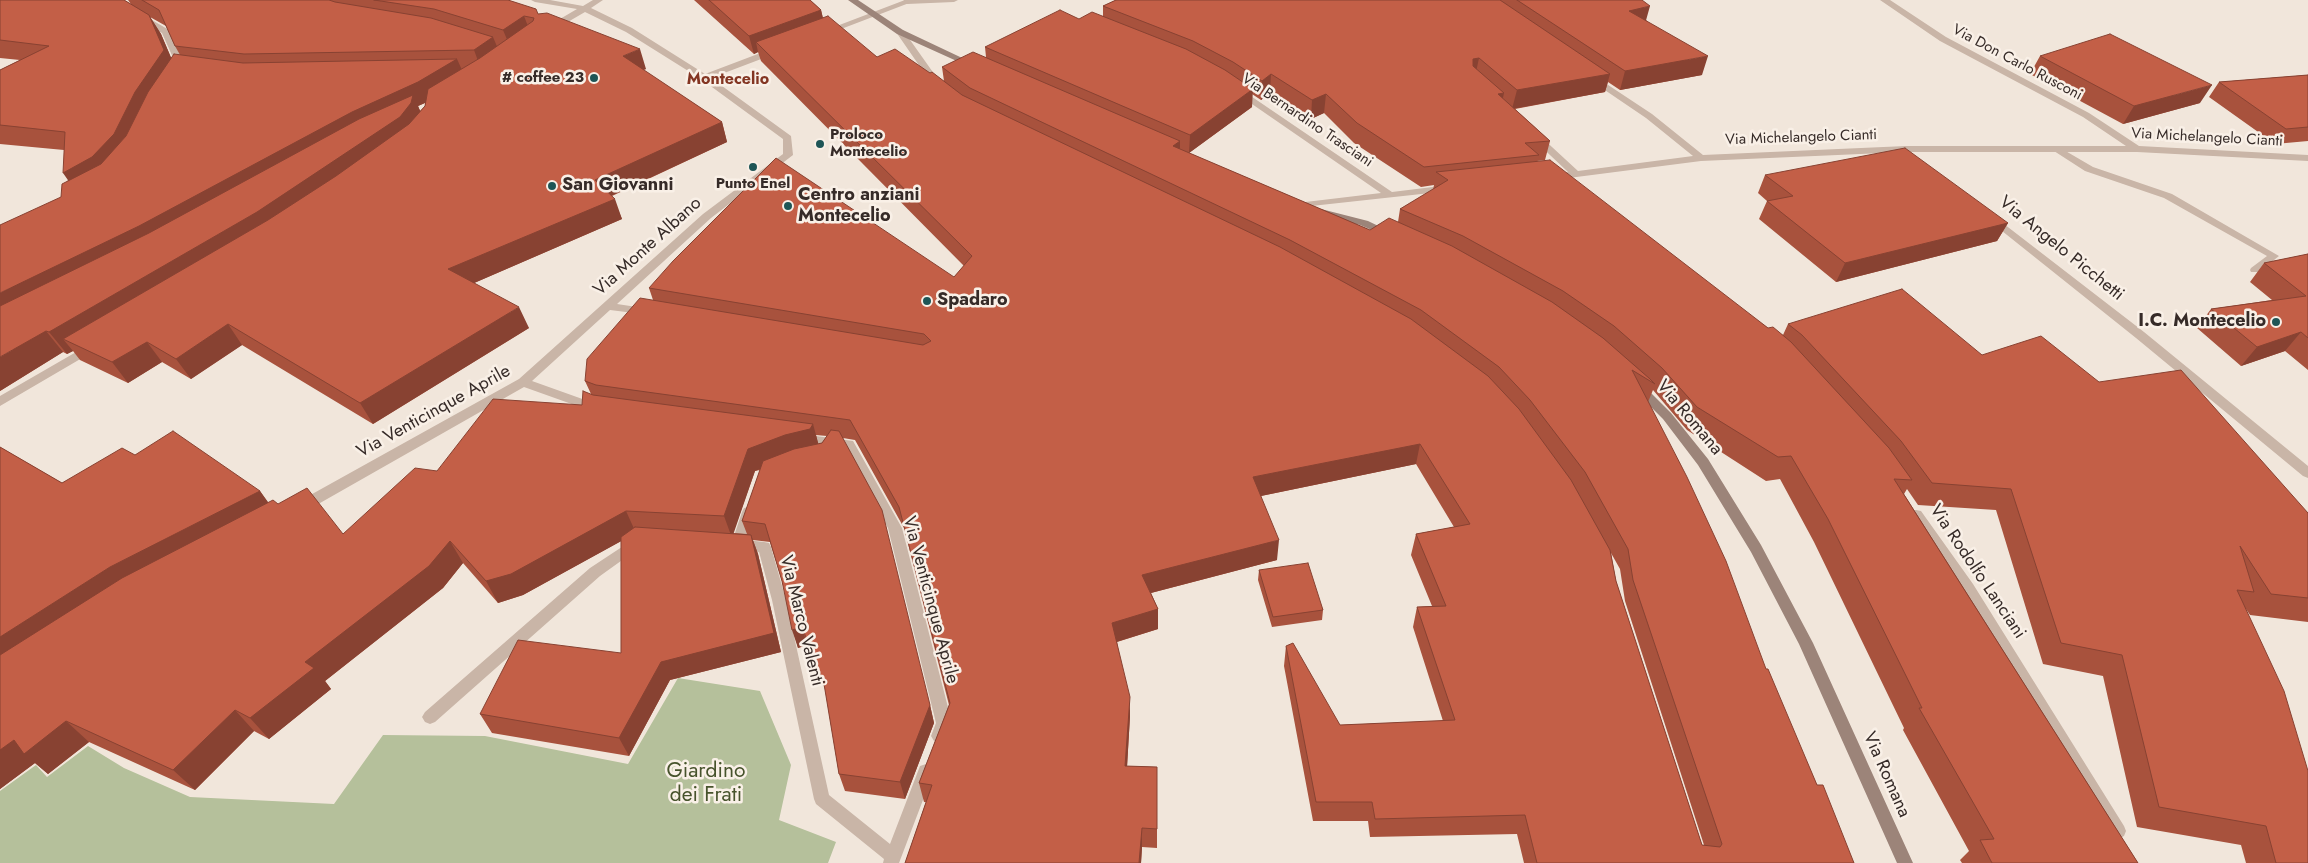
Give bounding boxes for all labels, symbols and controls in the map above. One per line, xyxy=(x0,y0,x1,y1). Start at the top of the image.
street label: Via Don Carlo Rusconi xyxy=(1949,21,2085,105)
place label: # coffee 23 xyxy=(502,69,584,87)
district label: Montecelio xyxy=(687,70,769,90)
street label: Via Bernardino Trasciani xyxy=(1238,70,1376,172)
marker: # coffee 23 xyxy=(588,72,600,84)
street label: Via Michelangelo Cianti xyxy=(2131,125,2283,151)
place label: Proloco Montecelio xyxy=(830,126,907,161)
street label: Via Michelangelo Cianti xyxy=(1725,126,1877,150)
marker: Proloco Montecelio xyxy=(814,138,826,150)
marker: Punto Enel xyxy=(747,161,759,173)
place label: San Giovanni xyxy=(562,175,674,197)
place label: Punto Enel xyxy=(716,175,790,193)
marker: San Giovanni xyxy=(546,180,558,192)
place label: Centro anziani Montecelio xyxy=(798,185,920,228)
street label: Via Angelo Picchetti xyxy=(1994,192,2128,306)
street label: Via Monte Albano xyxy=(590,193,706,301)
marker: Centro anziani Montecelio xyxy=(782,200,794,212)
place label: Spadaro xyxy=(937,290,1008,312)
marker: Spadaro xyxy=(921,295,933,307)
place label: I.C. Montecelio xyxy=(2138,311,2266,333)
marker: I.C. Montecelio xyxy=(2270,316,2282,328)
street label: Via Venticinque Aprile xyxy=(353,361,515,463)
street label: Via Romana xyxy=(1651,376,1727,460)
street label: Via Rodolfo Lanciani xyxy=(1924,501,2030,643)
street label: Via Venticinque Aprile xyxy=(897,514,963,686)
street label: Via Marco Valenti xyxy=(774,553,828,689)
street label: Via Romana xyxy=(1858,729,1914,821)
park label: Giardino dei Frati xyxy=(667,759,745,809)

